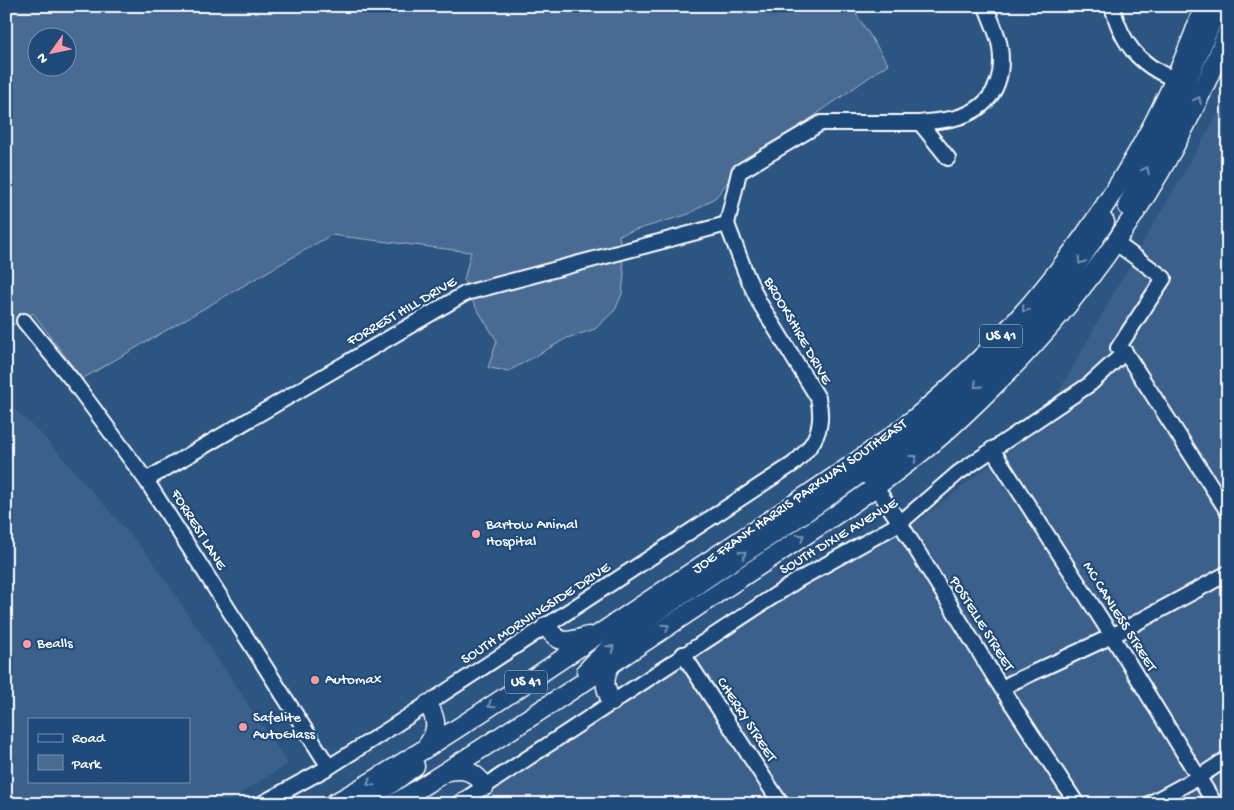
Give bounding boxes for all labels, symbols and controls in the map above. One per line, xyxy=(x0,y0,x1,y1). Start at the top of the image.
north arrow xyxy=(28,28,78,78)
text: N xyxy=(34,49,53,66)
one-way arrow xyxy=(1191,96,1202,105)
one-way arrow xyxy=(1139,166,1150,175)
one-way arrow xyxy=(1078,255,1087,264)
street label: FORREST HILL DRIVE xyxy=(343,273,461,351)
street label: BROOKSHIRE DRIVE xyxy=(759,273,835,388)
one-way arrow xyxy=(1023,303,1031,312)
road number: US 41 xyxy=(980,324,1022,348)
one-way arrow xyxy=(974,379,983,388)
street label: JOE FRANK HARRIS PARKWAY SOUTHEAST xyxy=(689,415,912,578)
one-way arrow xyxy=(908,455,917,463)
street label: FORREST LANE xyxy=(166,486,230,574)
street label: SOUTH DIXIE AVENUE xyxy=(777,494,902,579)
place label: Bartow Animal Hospital xyxy=(485,516,578,551)
marker: Bartow Animal Hospital xyxy=(470,528,482,540)
one-way arrow xyxy=(796,534,805,543)
one-way arrow xyxy=(738,551,747,561)
street label: SOUTH MORNINGSIDE DRIVE xyxy=(458,559,615,669)
street label: MC CANLESS STREET xyxy=(1078,559,1161,676)
street label: POSTELLE STREET xyxy=(944,572,1018,676)
one-way arrow xyxy=(661,624,670,633)
place label: Bealls xyxy=(36,635,73,653)
marker: Bealls xyxy=(21,638,33,650)
one-way arrow xyxy=(605,646,614,654)
road number: US 41 xyxy=(505,670,547,694)
place label: Automax xyxy=(325,671,382,689)
marker: Automax xyxy=(309,674,321,686)
street label: CHERRY STREET xyxy=(712,674,781,767)
one-way arrow xyxy=(488,699,497,708)
place label: Safelite AutoGlass xyxy=(253,709,315,744)
legend xyxy=(28,718,190,782)
marker: Safelite AutoGlass xyxy=(237,721,249,733)
text: Road xyxy=(72,730,106,748)
text: Park xyxy=(71,756,102,774)
one-way arrow xyxy=(366,776,375,786)

